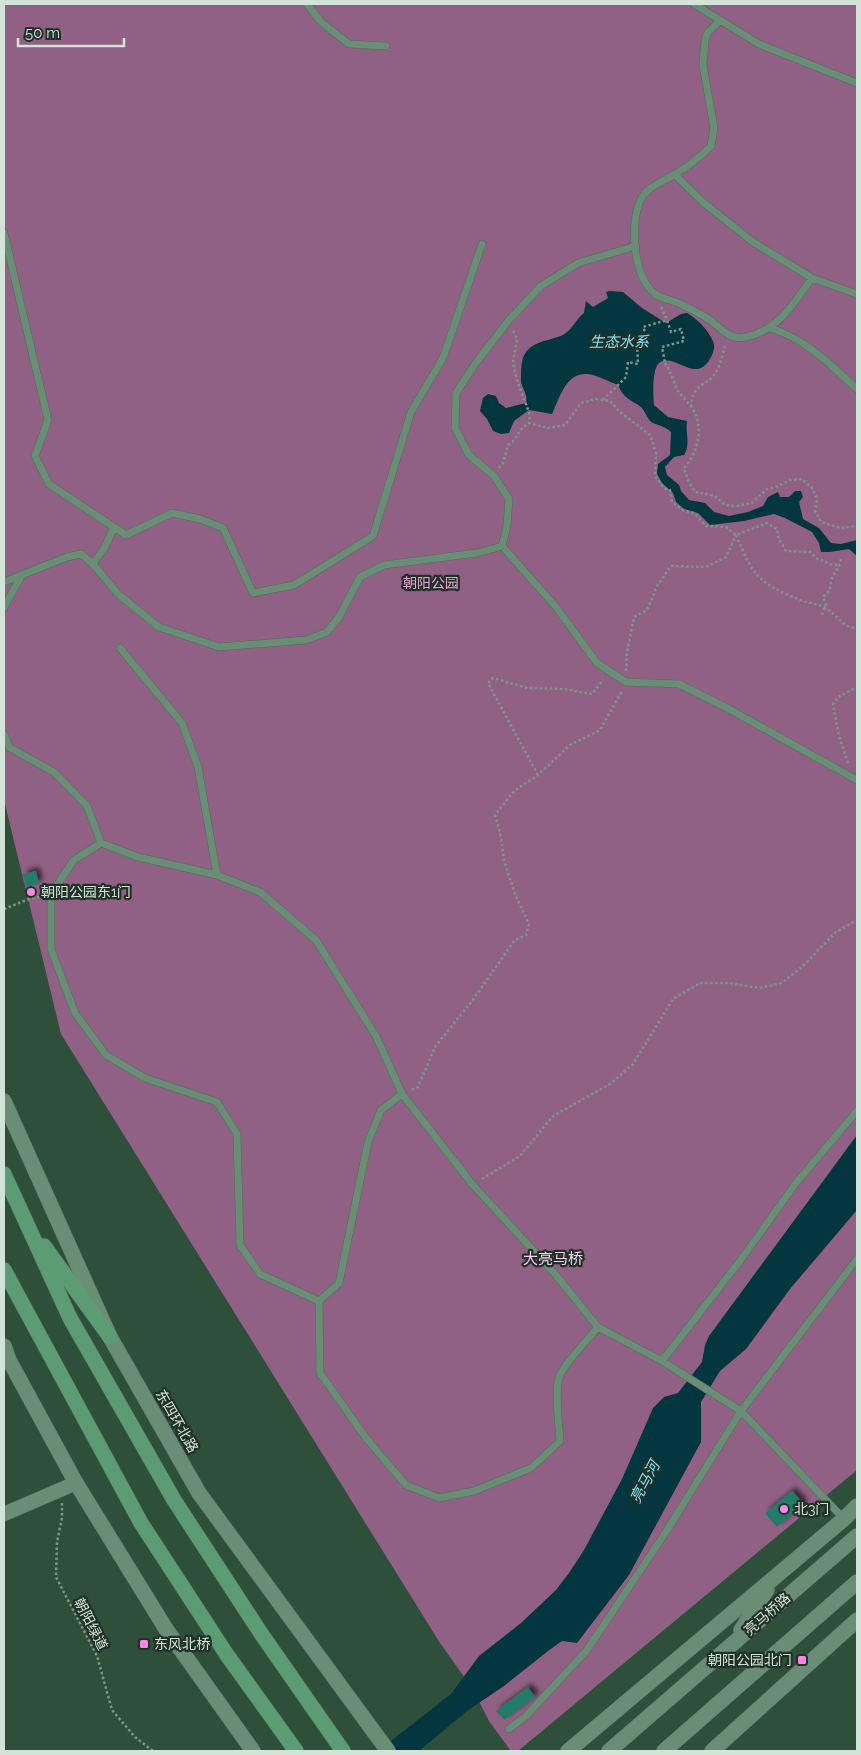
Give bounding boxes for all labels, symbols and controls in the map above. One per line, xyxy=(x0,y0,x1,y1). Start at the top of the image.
scale bar xyxy=(18,15,124,47)
text: 50 m xyxy=(25,24,60,42)
water label: 生态水系 xyxy=(589,333,650,351)
park label: 朝阳公园 xyxy=(403,575,459,591)
place label: 朝阳公园东1门 xyxy=(41,884,131,900)
marker: 朝阳公园东1门 xyxy=(25,886,37,898)
district label: 大亮马桥 xyxy=(523,1250,583,1268)
street label: 东四环北路 xyxy=(153,1387,201,1455)
water label: 亮马河 xyxy=(626,1455,665,1506)
place label: 北3门 xyxy=(794,1501,829,1517)
marker: 北3门 xyxy=(778,1503,790,1515)
street label: 亮马桥路 xyxy=(741,1590,793,1638)
street label: 朝阳绿道 xyxy=(71,1595,111,1653)
place label: 东风北桥 xyxy=(154,1636,210,1652)
marker: 东风北桥 xyxy=(138,1638,150,1650)
place label: 朝阳公园北门 xyxy=(708,1652,792,1668)
marker: 朝阳公园北门 xyxy=(796,1654,808,1666)

